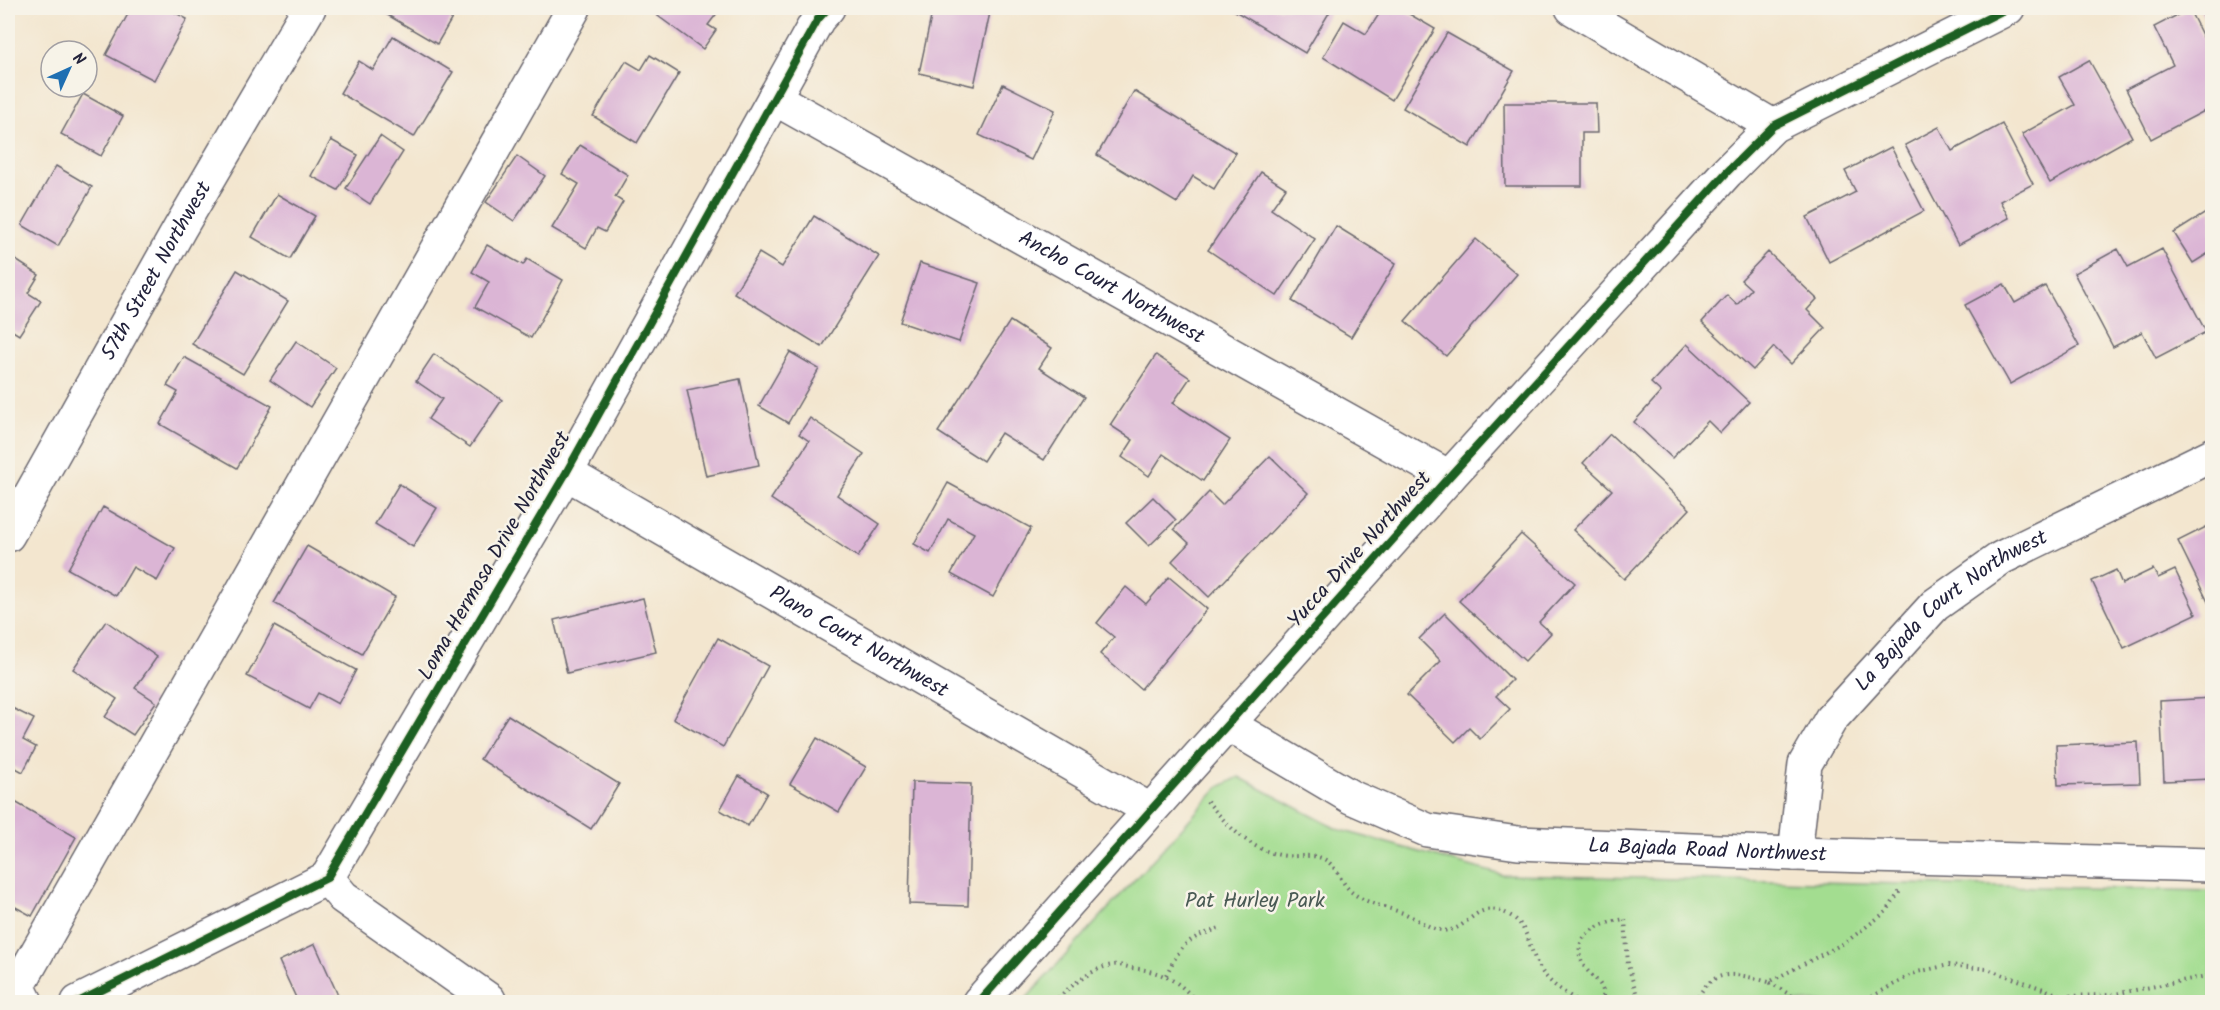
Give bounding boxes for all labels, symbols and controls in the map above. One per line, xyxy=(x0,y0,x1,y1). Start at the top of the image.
north arrow xyxy=(39,39,99,99)
text: N xyxy=(66,47,91,72)
street label: 57th Street Northwest xyxy=(93,174,221,367)
street label: Ancho Court Northwest xyxy=(1012,222,1211,353)
street label: Loma Hermosa Drive Northwest xyxy=(410,425,580,687)
street label: Yucca Drive Northwest xyxy=(1280,463,1440,636)
street label: La Bajada Court Northwest xyxy=(1847,521,2054,699)
street label: Plano Court Northwest xyxy=(763,577,955,707)
street label: La Bajada Road Northwest xyxy=(1588,829,1828,871)
park label: Pat Hurley Park xyxy=(1185,885,1325,918)

